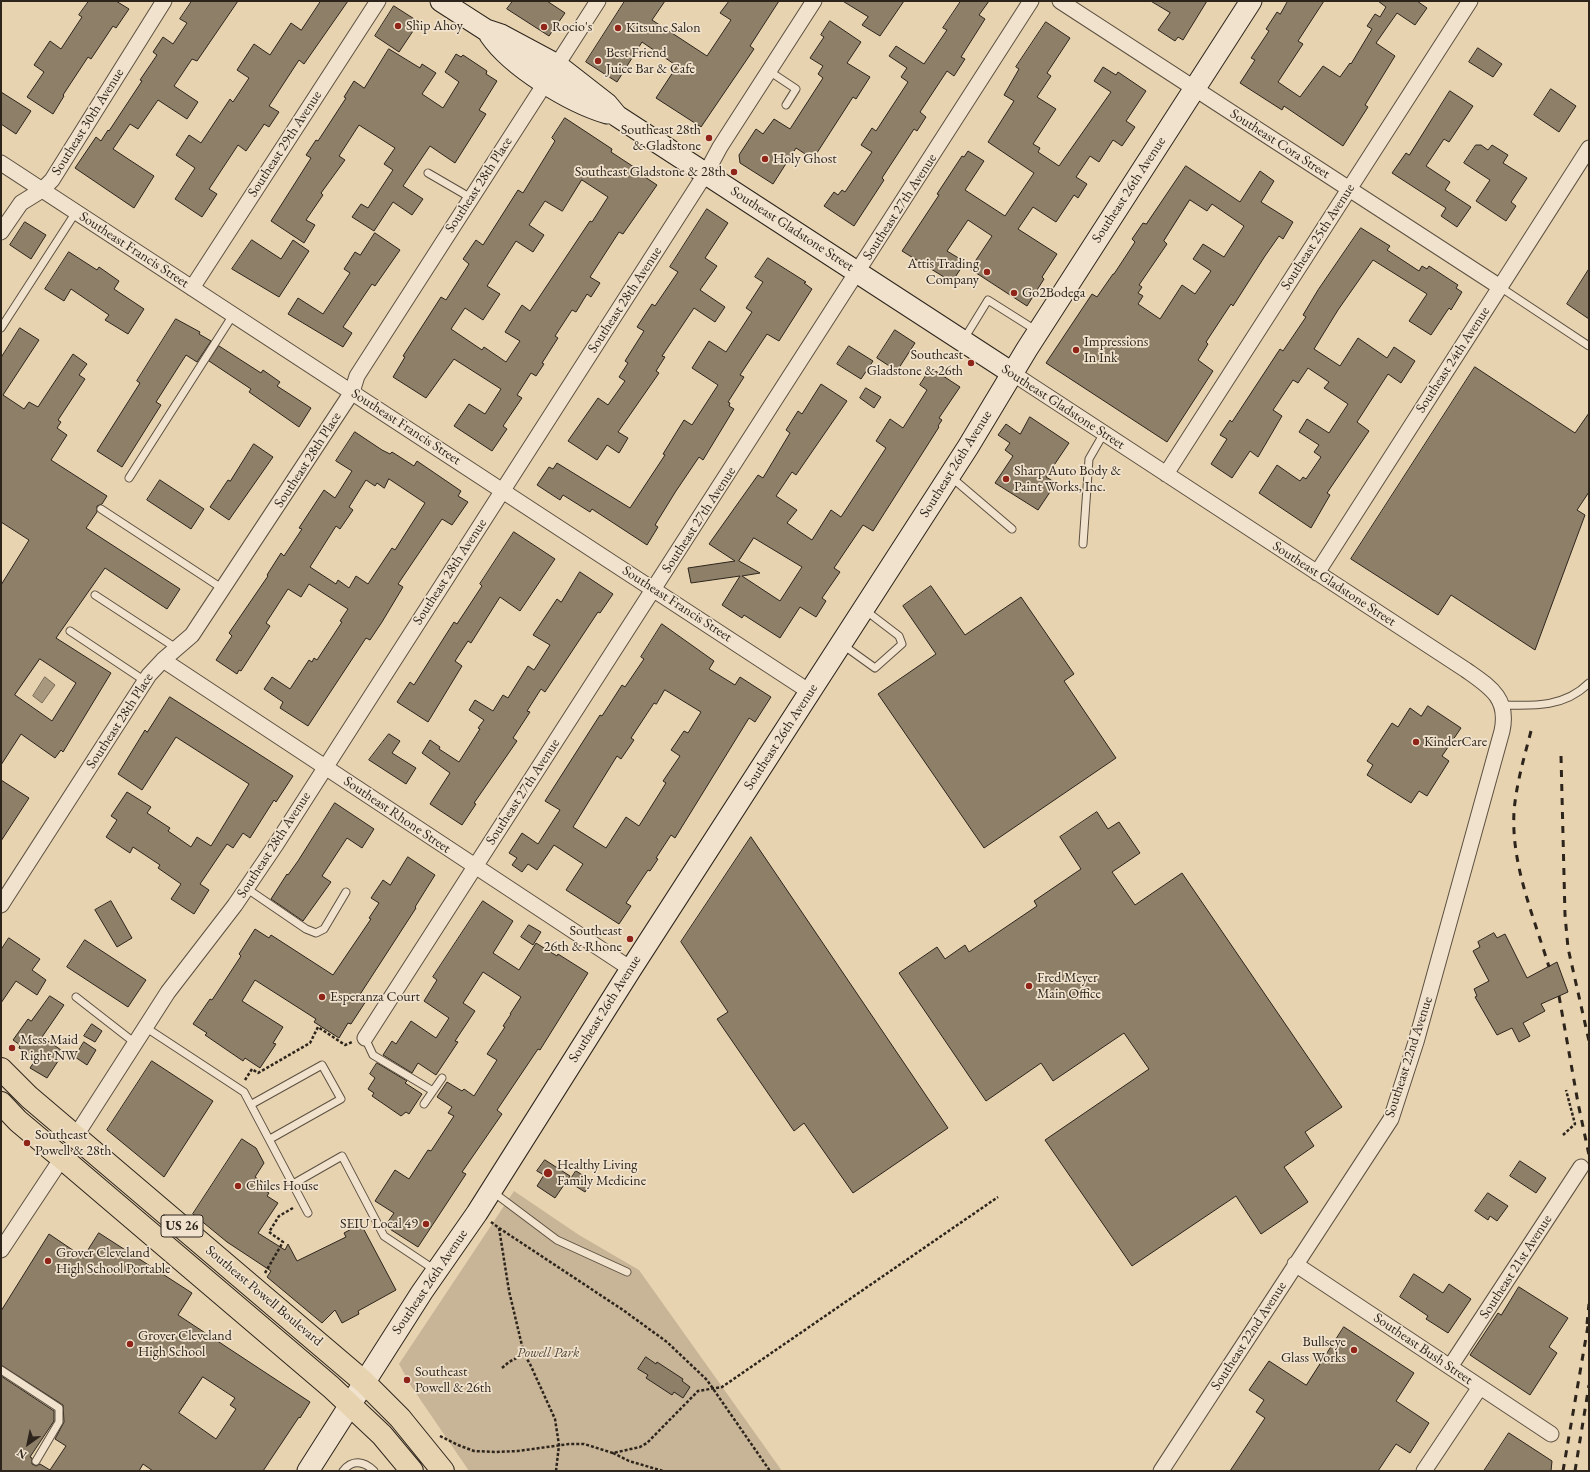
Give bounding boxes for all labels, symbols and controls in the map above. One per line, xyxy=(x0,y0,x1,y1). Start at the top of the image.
place label: Ship Ahoy xyxy=(406,18,463,34)
place label: Rocio's xyxy=(552,19,592,35)
place label: Kitsune Salon xyxy=(626,20,701,36)
marker: Ship Ahoy xyxy=(393,21,403,31)
marker: Rocio's xyxy=(539,22,549,32)
marker: Kitsune Salon xyxy=(613,23,623,33)
place label: Best Friend Juice Bar & Cafe xyxy=(606,45,695,78)
marker: Best Friend Juice Bar & Cafe xyxy=(593,56,603,66)
street label: Southeast 30th Avenue xyxy=(48,65,128,179)
street label: Southeast 29th Avenue xyxy=(244,88,326,200)
street label: Southeast Cora Street xyxy=(1227,105,1333,183)
place label: Southeast 28th & Gladstone xyxy=(621,122,701,154)
marker: Southeast 28th & Gladstone xyxy=(704,133,714,143)
street label: Southeast 28th Place xyxy=(442,134,516,236)
street label: Southeast 26th Avenue xyxy=(1088,134,1170,246)
place label: Holy Ghost xyxy=(773,151,837,167)
street label: Southeast 27th Avenue xyxy=(859,151,941,263)
marker: Holy Ghost xyxy=(760,154,770,164)
place label: Southeast Gladstone & 28th xyxy=(575,164,726,180)
marker: Southeast Gladstone & 28th xyxy=(729,167,739,177)
street label: Southeast 25th Avenue xyxy=(1277,181,1359,293)
street label: Southeast Gladstone Street xyxy=(727,183,857,275)
street label: Southeast Francis Street xyxy=(76,208,192,292)
street label: Southeast 28th Avenue xyxy=(584,244,666,356)
place label: Attis Trading Company xyxy=(908,256,979,288)
marker: Attis Trading Company xyxy=(982,267,992,277)
place label: Go2Bodega xyxy=(1022,285,1085,301)
marker: Go2Bodega xyxy=(1009,288,1019,298)
street label: Southeast 24th Avenue xyxy=(1412,304,1494,416)
place label: Impressions In Ink xyxy=(1084,334,1148,366)
marker: Impressions In Ink xyxy=(1071,345,1081,355)
place label: Southeast Gladstone & 26th xyxy=(867,347,963,380)
marker: Southeast Gladstone & 26th xyxy=(966,358,976,368)
street label: Southeast Gladstone Street xyxy=(998,361,1128,453)
street label: Southeast Francis Street xyxy=(348,385,464,469)
street label: Southeast 26th Avenue xyxy=(916,407,996,521)
street label: Southeast 28th Place xyxy=(271,409,345,511)
place label: Sharp Auto Body & Paint Works, Inc. xyxy=(1014,463,1121,496)
street label: Southeast 27th Avenue xyxy=(658,464,740,576)
marker: Sharp Auto Body & Paint Works, Inc. xyxy=(1001,474,1011,484)
street label: Southeast 28th Avenue xyxy=(409,516,491,628)
street label: Southeast Gladstone Street xyxy=(1269,538,1399,630)
street label: Southeast Francis Street xyxy=(619,562,735,646)
street label: Southeast 28th Place xyxy=(83,670,157,772)
street label: Southeast 26th Avenue xyxy=(740,681,822,793)
place label: KinderCare xyxy=(1424,734,1487,750)
street label: Southeast 27th Avenue xyxy=(482,736,564,848)
marker: KinderCare xyxy=(1411,737,1421,747)
street label: Southeast Rhone Street xyxy=(340,773,454,857)
street label: Southeast 28th Avenue xyxy=(233,789,315,901)
place label: Southeast 26th & Rhone xyxy=(544,923,622,956)
marker: Southeast 26th & Rhone xyxy=(625,934,635,944)
street label: Southeast 26th Avenue xyxy=(565,952,645,1066)
place label: Fred Meyer Main Office xyxy=(1037,970,1101,1002)
marker: Fred Meyer Main Office xyxy=(1024,981,1034,991)
place label: Esperanza Court xyxy=(330,989,420,1005)
marker: Esperanza Court xyxy=(317,992,327,1002)
street label: Southeast 22nd Avenue xyxy=(1382,994,1436,1120)
place label: Mess Maid Right NW xyxy=(20,1032,78,1064)
marker: Mess Maid Right NW xyxy=(7,1043,17,1053)
place label: Southeast Powell & 28th xyxy=(35,1127,111,1160)
marker: Southeast Powell & 28th xyxy=(22,1138,32,1148)
place label: Healthy Living Family Medicine xyxy=(557,1157,646,1190)
marker: Healthy Living Family Medicine xyxy=(542,1167,554,1179)
place label: Chiles House xyxy=(246,1178,318,1194)
marker: Chiles House xyxy=(233,1181,243,1191)
street label: Southeast 21st Avenue xyxy=(1476,1212,1556,1322)
road number: US 26 xyxy=(161,1215,203,1237)
place label: SEIU Local 49 xyxy=(340,1216,418,1232)
marker: SEIU Local 49 xyxy=(421,1219,431,1229)
street label: Southeast 26th Avenue xyxy=(389,1226,471,1338)
street label: Southeast Powell Boulevard xyxy=(202,1242,326,1350)
place label: Grover Cleveland High School Portable xyxy=(56,1245,171,1278)
marker: Grover Cleveland High School Portable xyxy=(43,1256,53,1266)
street label: Southeast 22nd Avenue xyxy=(1208,1279,1290,1393)
street label: Southeast Bush Street xyxy=(1370,1310,1476,1388)
place label: Grover Cleveland High School xyxy=(138,1328,232,1360)
place label: Bullseye Glass Works xyxy=(1281,1334,1346,1366)
marker: Grover Cleveland High School xyxy=(125,1339,135,1349)
park label: Powell Park xyxy=(517,1345,579,1361)
marker: Bullseye Glass Works xyxy=(1349,1345,1359,1355)
place label: Southeast Powell & 26th xyxy=(415,1364,491,1396)
marker: Southeast Powell & 26th xyxy=(402,1375,412,1385)
north arrow xyxy=(8,1424,48,1464)
text: N xyxy=(14,1446,29,1462)

